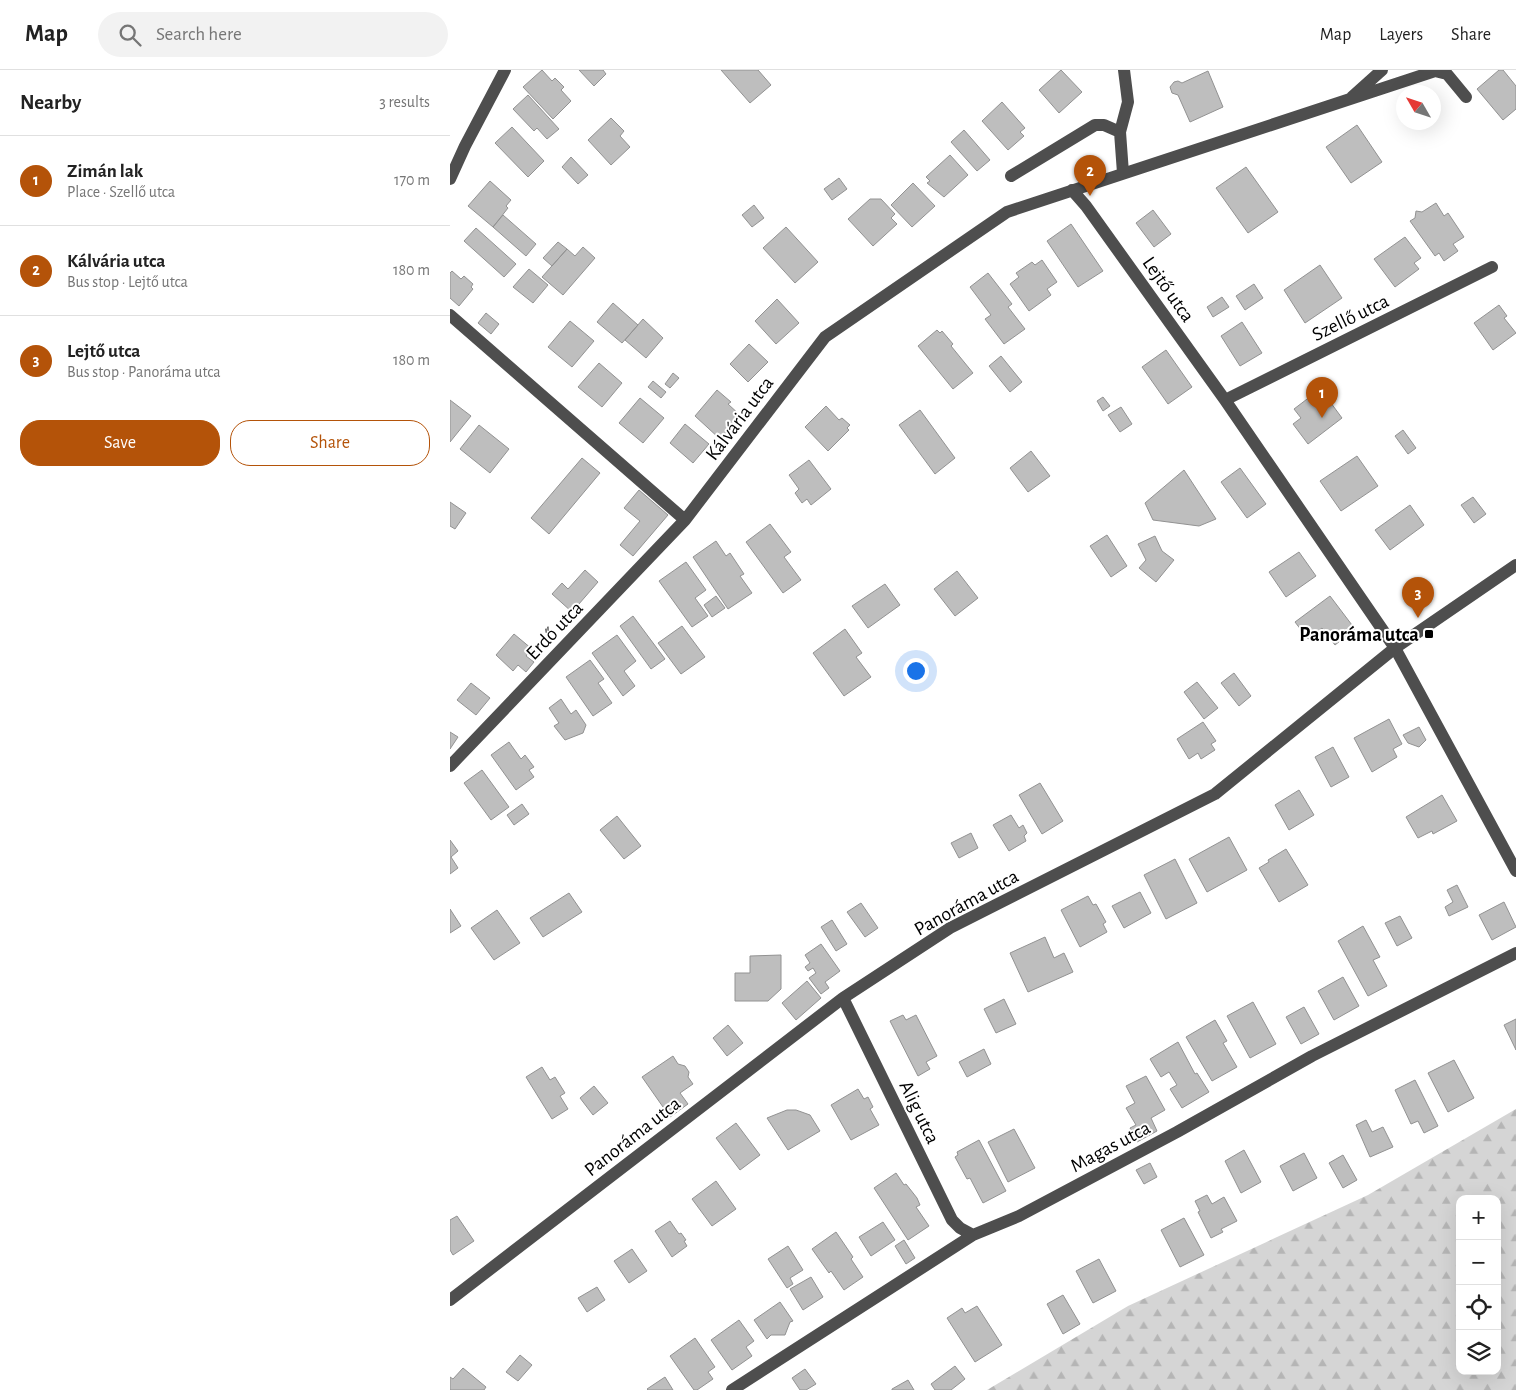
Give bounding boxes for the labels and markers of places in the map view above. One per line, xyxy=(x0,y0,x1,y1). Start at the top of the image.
pin: 2 xyxy=(1074,155,1106,196)
pin: 1 xyxy=(1306,377,1338,418)
pin: 3 xyxy=(1402,577,1434,618)
place label: Panoráma utca xyxy=(1299,625,1419,645)
marker: Panoráma utca xyxy=(1423,628,1435,640)

